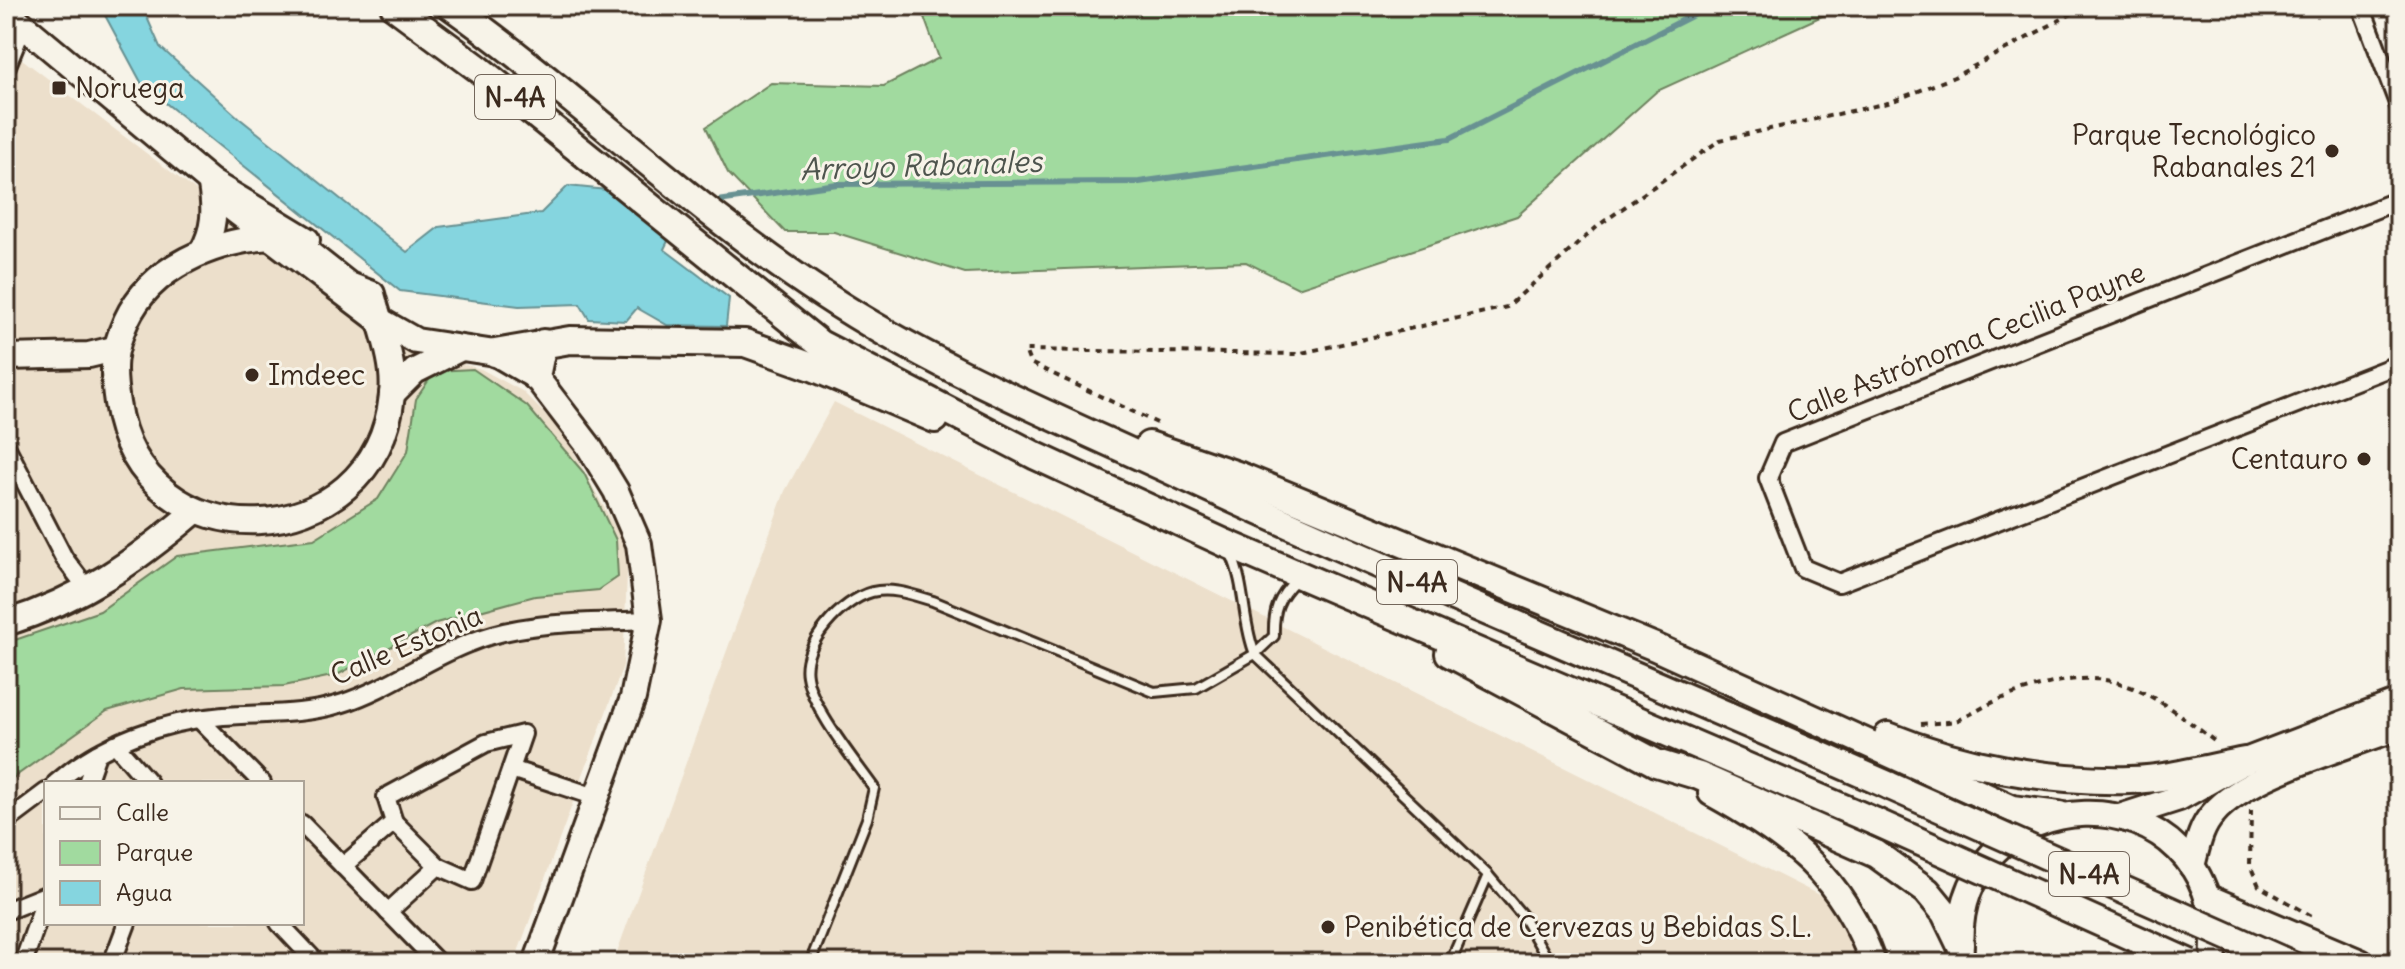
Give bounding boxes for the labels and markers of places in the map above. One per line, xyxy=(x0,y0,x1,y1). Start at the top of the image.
place label: Noruega xyxy=(75,70,184,106)
marker: Noruega xyxy=(50,79,68,97)
place label: Parque Tecnológico Rabanales 21 xyxy=(2072,117,2316,185)
marker: Parque Tecnológico Rabanales 21 xyxy=(2323,142,2341,160)
place label: Imdeec xyxy=(268,357,365,393)
marker: Imdeec xyxy=(243,366,261,384)
place label: Centauro xyxy=(2231,441,2348,477)
marker: Centauro xyxy=(2355,450,2373,468)
place label: Penibética de Cervezas y Bebidas S.L. xyxy=(1344,909,1812,945)
marker: Penibética de Cervezas y Bebidas S.L. xyxy=(1319,918,1337,936)

